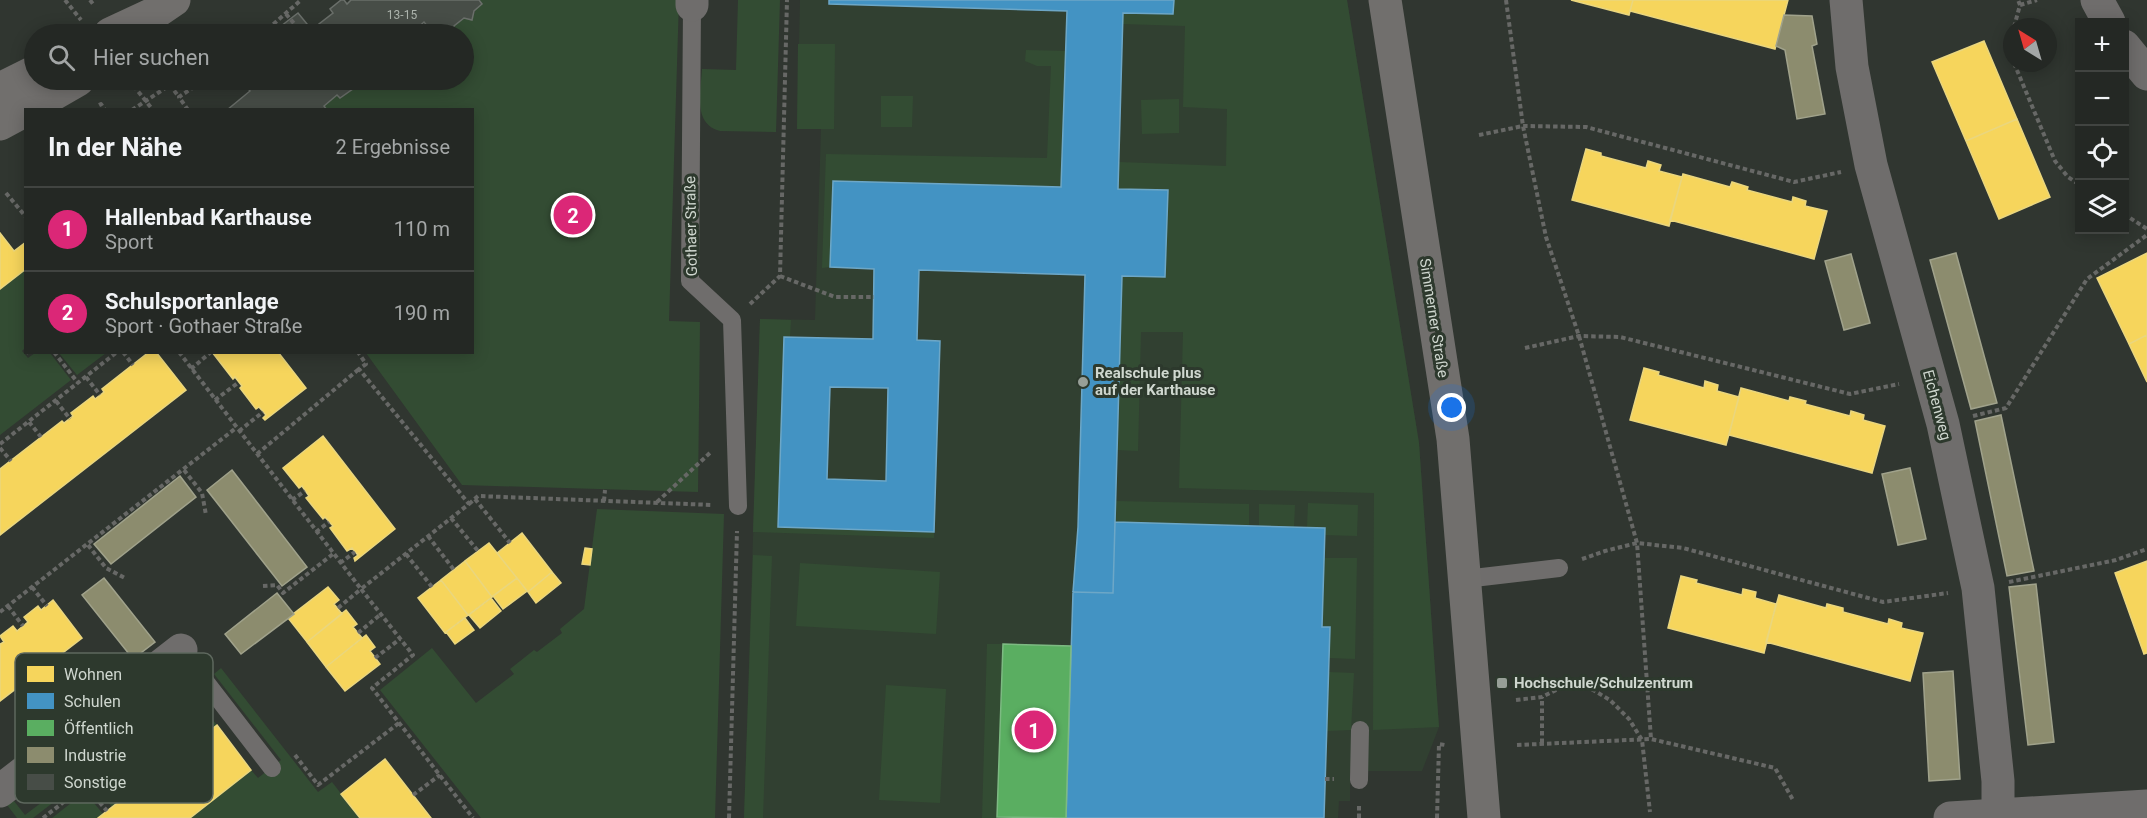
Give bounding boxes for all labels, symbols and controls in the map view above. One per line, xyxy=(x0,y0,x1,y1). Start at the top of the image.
house number: 13-15 xyxy=(387,8,417,22)
north arrow xyxy=(2003,18,2057,72)
map controls xyxy=(2075,18,2129,234)
button: + xyxy=(2075,18,2129,72)
search box xyxy=(24,24,474,90)
icon: search xyxy=(45,41,78,74)
text: Hier suchen xyxy=(93,45,210,70)
button: − xyxy=(2075,72,2129,126)
button: locate xyxy=(2075,126,2129,180)
text: In der Nähe xyxy=(48,132,182,162)
text: 2 Ergebnisse xyxy=(336,135,450,159)
street label: Gothaer Straße xyxy=(681,176,701,276)
button: layers xyxy=(2075,180,2129,234)
pin: 2 xyxy=(554,192,592,238)
text: Hallenbad Karthause xyxy=(105,205,312,230)
text: 1 xyxy=(62,217,73,241)
text: 110 m xyxy=(394,217,450,241)
text: Sport xyxy=(105,230,153,254)
street label: Simmerner Straße xyxy=(1416,257,1452,379)
text: Schulsportanlage xyxy=(105,289,279,314)
text: 2 xyxy=(62,301,73,325)
text: 190 m xyxy=(394,301,450,325)
text: Sport · Gothaer Straße xyxy=(105,314,302,338)
place label: Realschule plus auf der Karthause xyxy=(1095,364,1215,399)
street label: Eichenweg xyxy=(1919,368,1955,442)
marker: Realschule plus auf der Karthause xyxy=(1076,375,1090,389)
your location xyxy=(1437,393,1466,422)
legend xyxy=(15,653,213,803)
text: Wohnen xyxy=(64,665,122,684)
place label: Hochschule/Schulzentrum xyxy=(1514,674,1693,692)
marker: Hochschule/Schulzentrum xyxy=(1495,676,1509,690)
text: Schulen xyxy=(64,692,121,711)
pin: 1 xyxy=(1014,708,1054,752)
text: Öffentlich xyxy=(64,719,133,738)
text: Industrie xyxy=(64,746,126,765)
text: Sonstige xyxy=(64,773,126,792)

